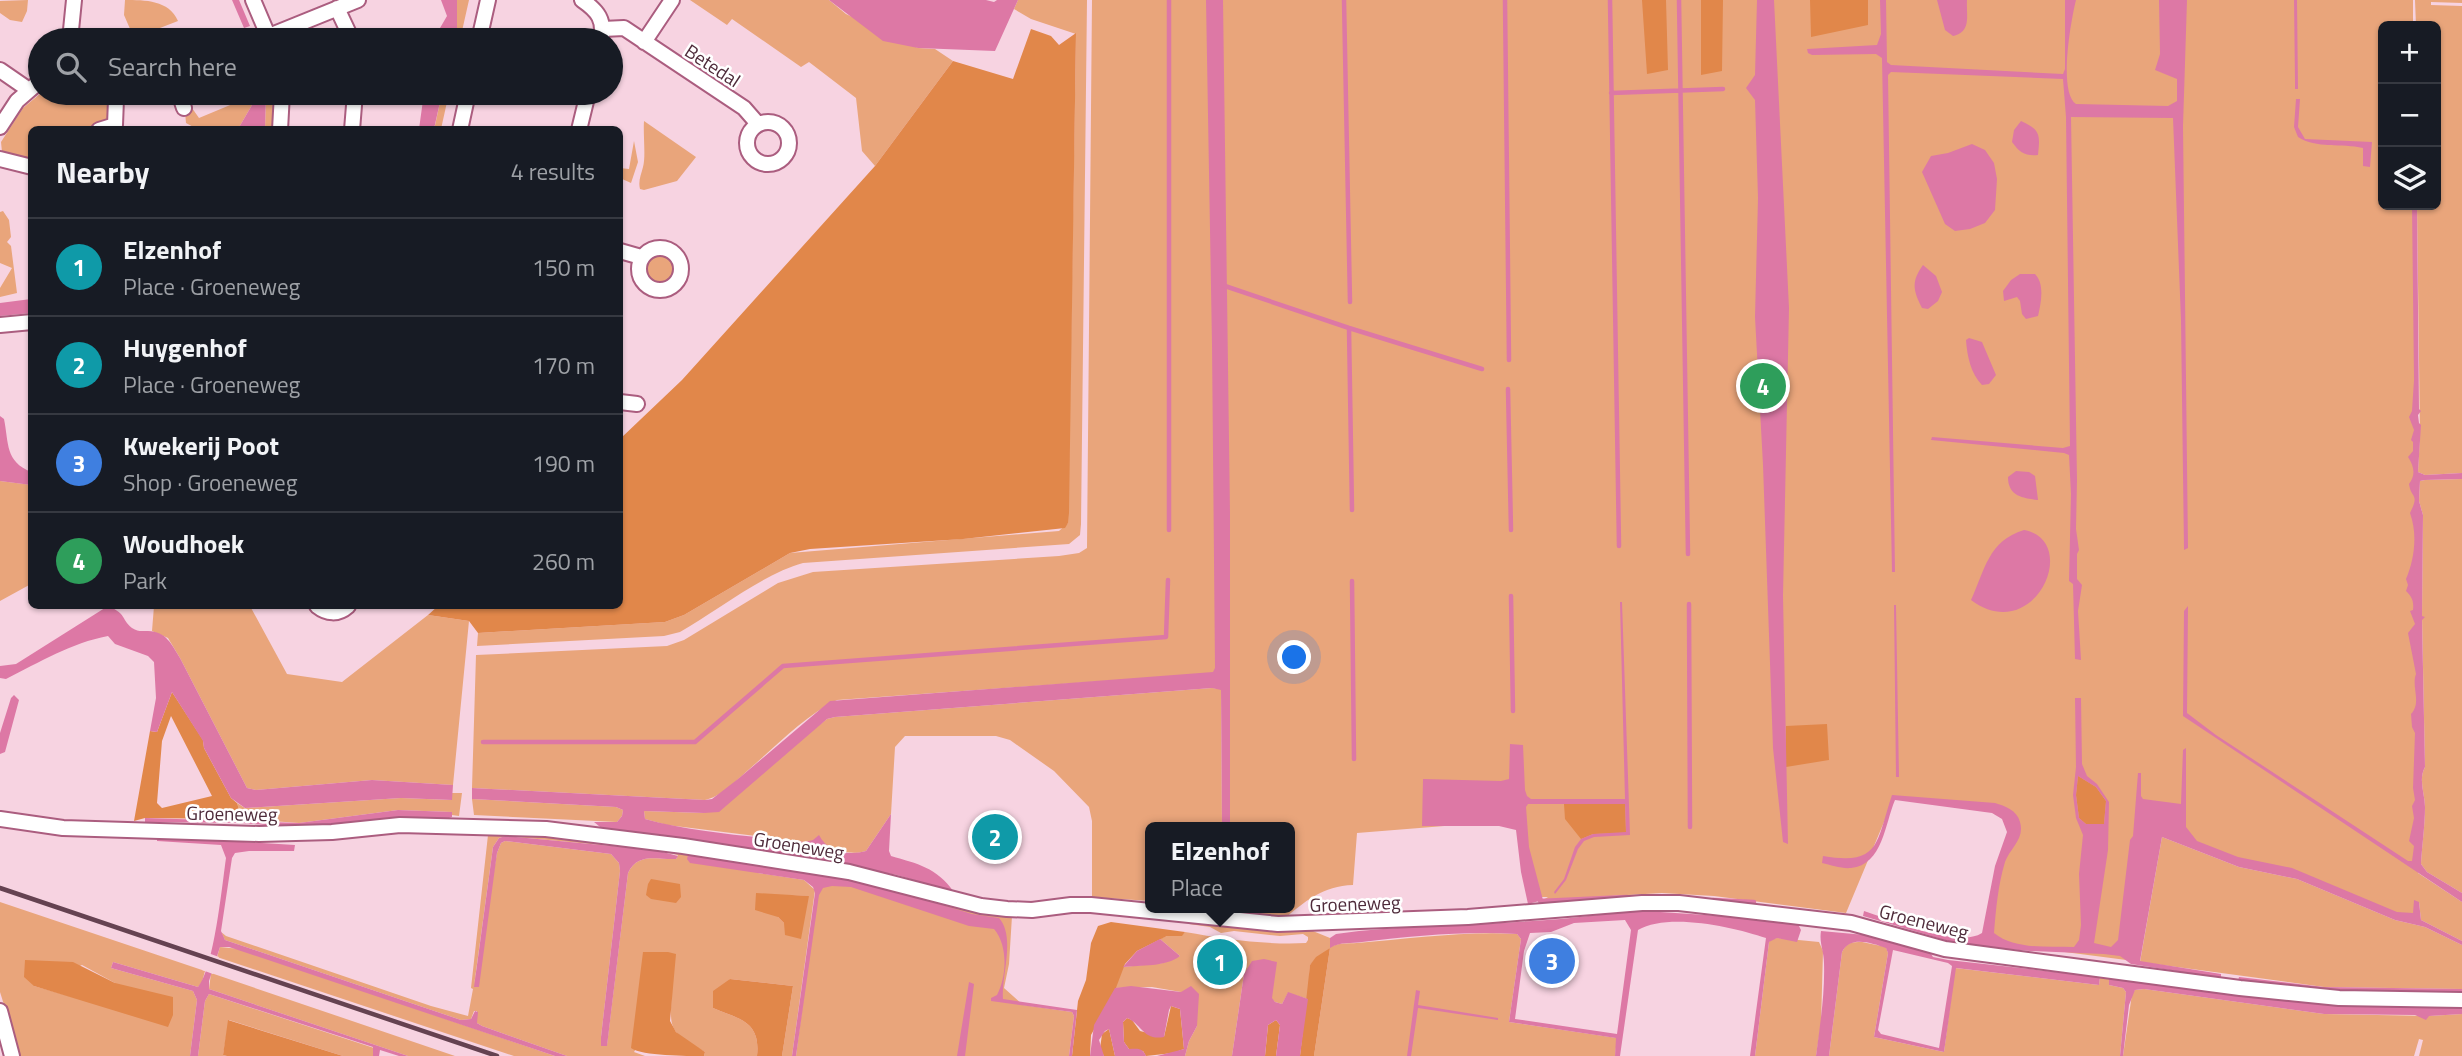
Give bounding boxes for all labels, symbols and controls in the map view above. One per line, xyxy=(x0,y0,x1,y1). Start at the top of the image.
map controls xyxy=(2378,21,2441,210)
button: + xyxy=(2378,21,2441,84)
search box xyxy=(28,28,623,105)
street label: Betedal xyxy=(679,36,747,94)
text: Search here xyxy=(108,47,237,86)
icon: search xyxy=(52,48,90,86)
button: − xyxy=(2378,84,2441,147)
button: layers xyxy=(2378,147,2441,210)
text: Nearby xyxy=(56,149,149,195)
text: 4 results xyxy=(511,154,595,189)
text: Elzenhof xyxy=(123,230,221,269)
text: 1 xyxy=(73,250,85,285)
text: 150 m xyxy=(532,250,595,285)
text: Place · Groeneweg xyxy=(123,269,300,304)
text: Huygenhof xyxy=(123,328,247,367)
text: 2 xyxy=(73,348,85,383)
text: 170 m xyxy=(532,348,595,383)
pin: 4 xyxy=(1740,360,1786,412)
text: Place · Groeneweg xyxy=(123,367,300,402)
text: Kwekerij Poot xyxy=(123,426,279,465)
text: 3 xyxy=(73,446,85,481)
text: 190 m xyxy=(532,446,595,481)
text: Shop · Groeneweg xyxy=(123,465,298,500)
text: Woudhoek xyxy=(123,524,244,563)
text: 4 xyxy=(73,544,85,579)
text: 260 m xyxy=(532,544,595,579)
text: Park xyxy=(123,563,167,598)
your location xyxy=(1277,640,1311,674)
street label: Groeneweg xyxy=(186,798,278,828)
pin: 2 xyxy=(972,811,1018,863)
popup xyxy=(1145,822,1295,913)
street label: Groeneweg xyxy=(752,824,847,866)
text: Elzenhof xyxy=(1171,831,1269,870)
text: Place xyxy=(1171,870,1223,905)
street label: Groeneweg xyxy=(1309,887,1401,919)
street label: Groeneweg xyxy=(1876,896,1972,946)
pin: 3 xyxy=(1529,935,1575,987)
pin: 1 xyxy=(1197,936,1243,988)

